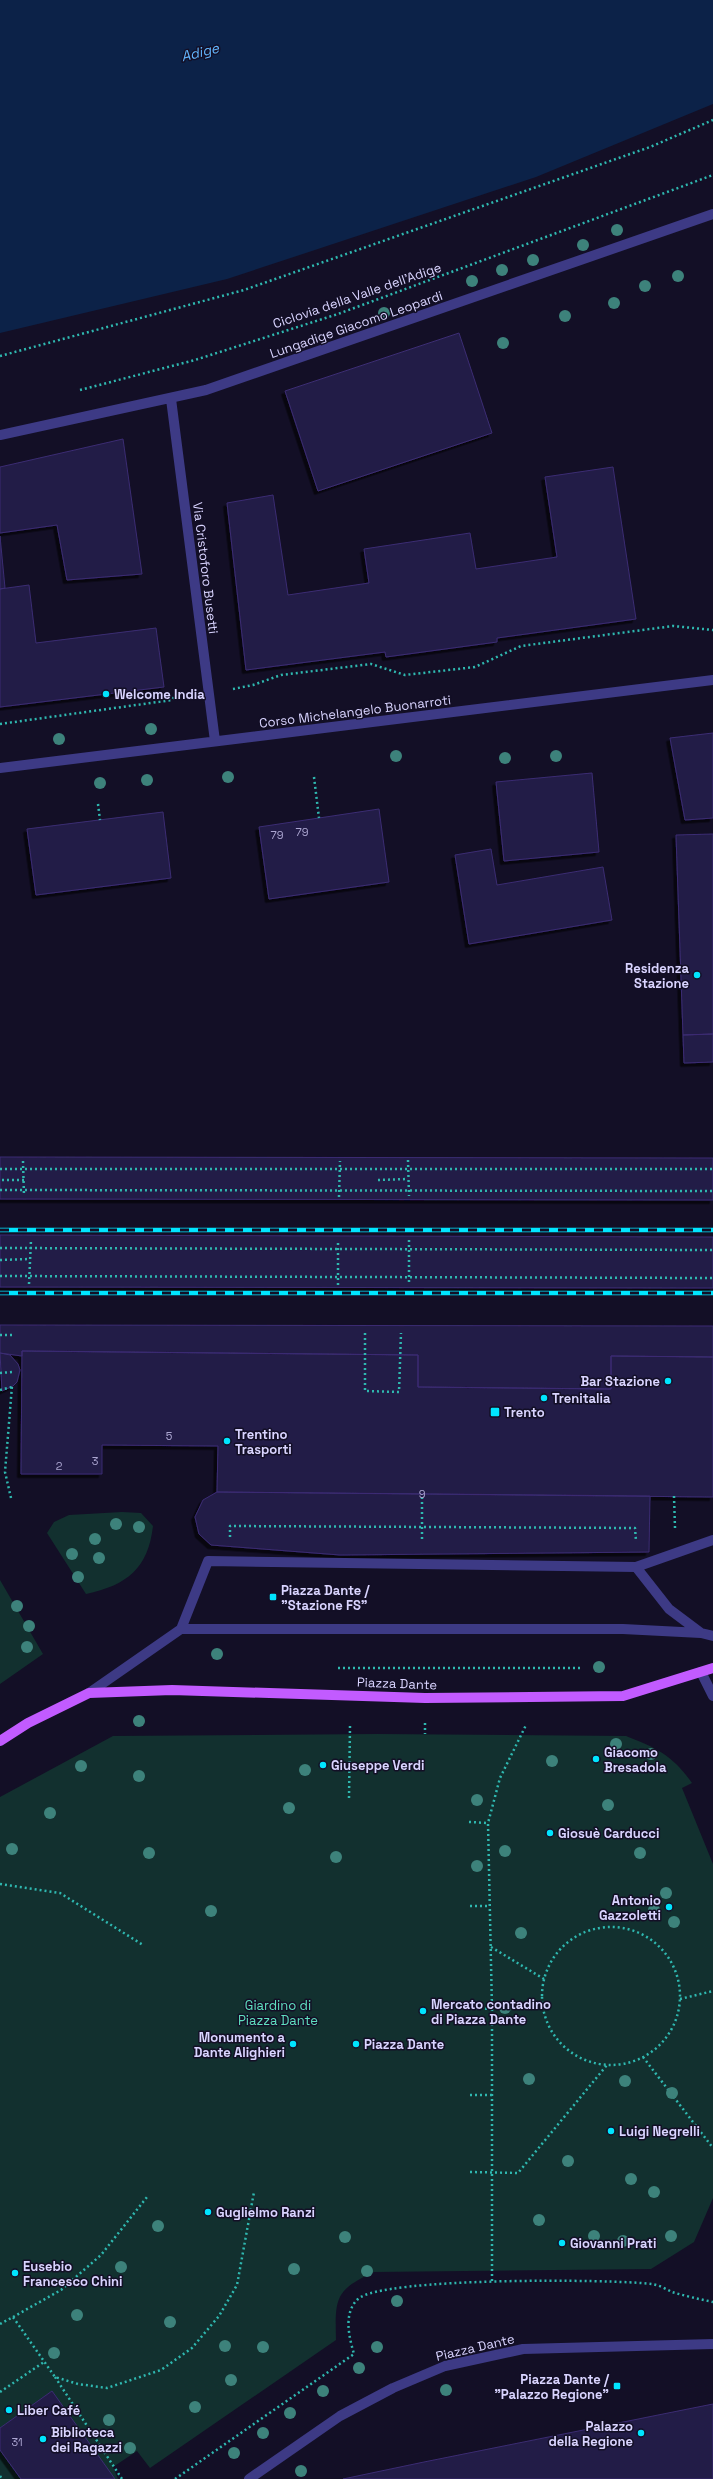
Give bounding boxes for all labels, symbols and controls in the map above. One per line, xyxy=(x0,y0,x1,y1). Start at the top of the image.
water label: Adige xyxy=(179,38,222,65)
street label: Ciclovia della Valle dell'Adige xyxy=(271,259,444,332)
street label: Lungadige Giacomo Leopardi xyxy=(267,287,445,362)
street label: Via Cristoforo Busetti xyxy=(189,501,222,635)
place label: Welcome India xyxy=(114,686,205,703)
marker: Welcome India xyxy=(101,689,111,699)
street label: Corso Michelangelo Buonarroti xyxy=(258,691,452,732)
house number: 79 xyxy=(296,825,309,839)
house number: 79 xyxy=(271,828,284,842)
place label: Residenza Stazione xyxy=(625,960,689,992)
marker: Residenza Stazione xyxy=(692,970,702,980)
place label: Bar Stazione xyxy=(580,1373,660,1390)
marker: Bar Stazione xyxy=(663,1376,673,1386)
place label: Trenitalia xyxy=(552,1390,611,1407)
marker: Trenitalia xyxy=(539,1393,549,1403)
place label: Trento xyxy=(504,1404,545,1421)
marker: Trento xyxy=(489,1406,501,1418)
place label: Trentino Trasporti xyxy=(235,1426,292,1458)
house number: 5 xyxy=(166,1429,173,1443)
marker: Trentino Trasporti xyxy=(222,1436,232,1446)
house number: 3 xyxy=(92,1454,99,1468)
house number: 2 xyxy=(56,1459,63,1473)
house number: 9 xyxy=(419,1487,426,1501)
place label: Piazza Dante / "Stazione FS" xyxy=(281,1582,371,1614)
marker: Piazza Dante / "Stazione FS" xyxy=(268,1592,278,1602)
street label: Piazza Dante xyxy=(357,1674,437,1693)
place label: Giacomo Bresadola xyxy=(604,1744,667,1776)
marker: Giacomo Bresadola xyxy=(591,1754,601,1764)
place label: Giuseppe Verdi xyxy=(331,1757,424,1774)
marker: Giuseppe Verdi xyxy=(318,1760,328,1770)
place label: Giosuè Carducci xyxy=(558,1825,659,1842)
marker: Giosuè Carducci xyxy=(545,1828,555,1838)
place label: Antonio Gazzoletti xyxy=(599,1892,661,1924)
marker: Antonio Gazzoletti xyxy=(664,1902,674,1912)
place label: Mercato contadino di Piazza Dante xyxy=(431,1996,551,2028)
park label: Giardino di Piazza Dante xyxy=(238,1997,318,2029)
marker: Mercato contadino di Piazza Dante xyxy=(418,2006,428,2016)
place label: Monumento a Dante Alighieri xyxy=(194,2029,285,2061)
place label: Piazza Dante xyxy=(364,2036,444,2053)
marker: Monumento a Dante Alighieri xyxy=(288,2039,298,2049)
marker: Piazza Dante xyxy=(351,2039,361,2049)
place label: Luigi Negrelli xyxy=(619,2123,700,2140)
marker: Luigi Negrelli xyxy=(606,2126,616,2136)
place label: Guglielmo Ranzi xyxy=(216,2204,315,2221)
marker: Guglielmo Ranzi xyxy=(203,2207,213,2217)
place label: Giovanni Prati xyxy=(570,2235,656,2252)
marker: Giovanni Prati xyxy=(557,2238,567,2248)
place label: Eusebio Francesco Chini xyxy=(23,2258,123,2290)
marker: Eusebio Francesco Chini xyxy=(10,2268,20,2278)
street label: Piazza Dante xyxy=(434,2330,516,2365)
place label: Piazza Dante / "Palazzo Regione" xyxy=(494,2371,610,2403)
marker: Piazza Dante / "Palazzo Regione" xyxy=(612,2381,622,2391)
place label: Liber Café xyxy=(17,2402,80,2419)
marker: Liber Café xyxy=(4,2405,14,2415)
place label: Palazzo della Regione xyxy=(549,2418,633,2450)
place label: Biblioteca dei Ragazzi xyxy=(51,2424,122,2456)
marker: Palazzo della Regione xyxy=(636,2428,646,2438)
marker: Biblioteca dei Ragazzi xyxy=(38,2434,48,2444)
house number: 31 xyxy=(11,2435,23,2449)

